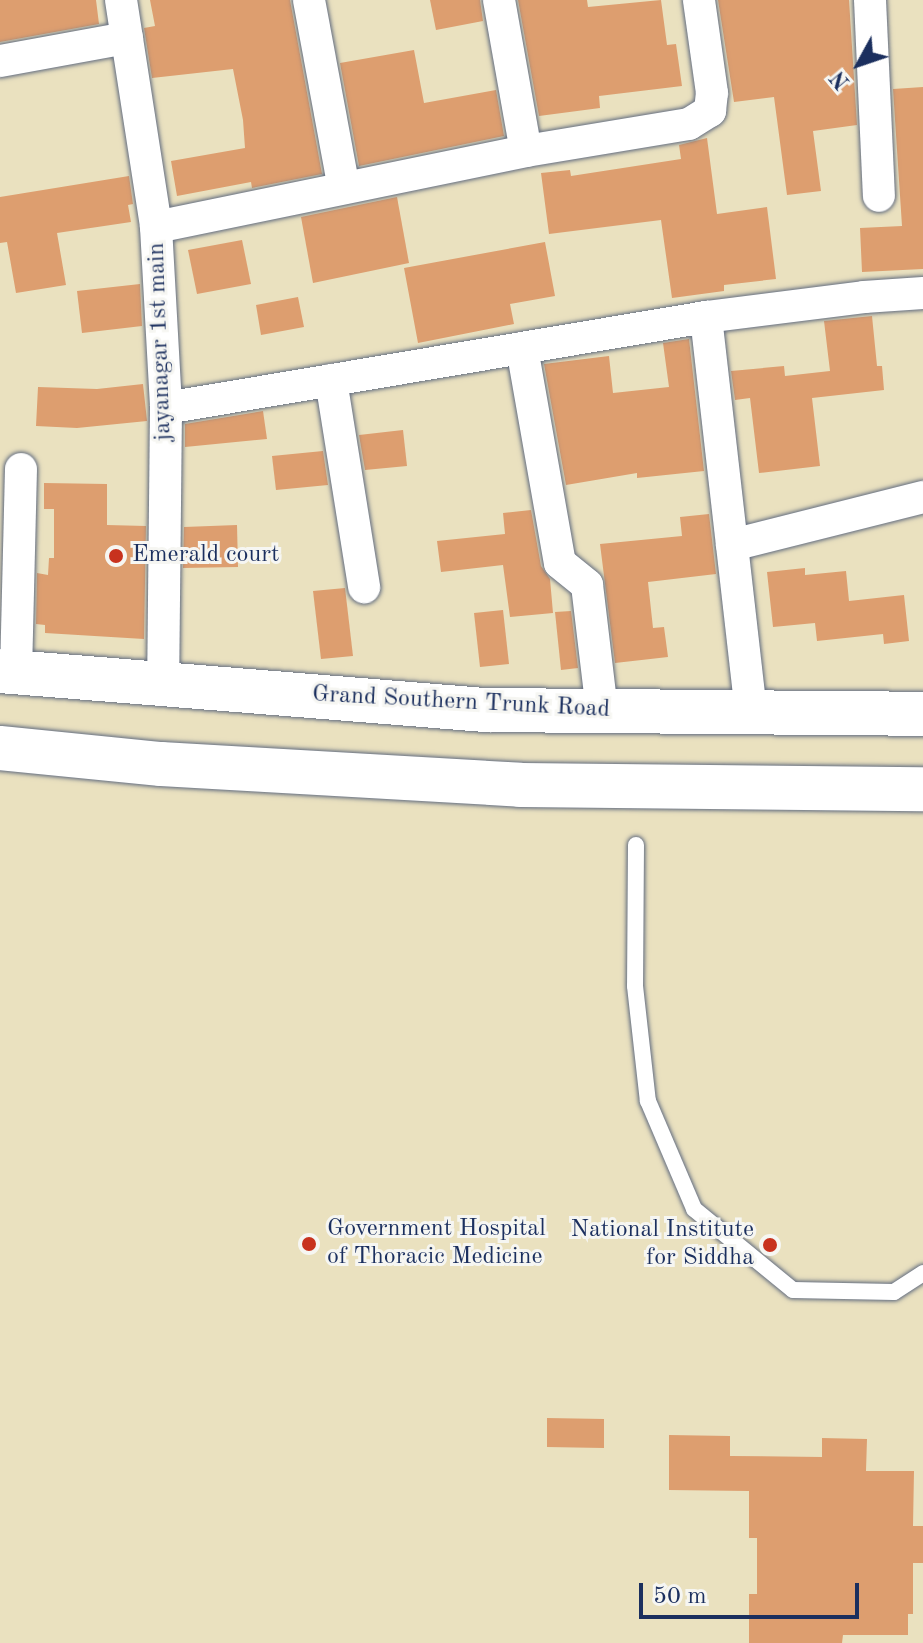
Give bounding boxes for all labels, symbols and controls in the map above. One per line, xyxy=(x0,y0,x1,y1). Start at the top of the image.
north arrow xyxy=(819,24,899,104)
text: N xyxy=(827,66,854,93)
street label: jayanagar 1st main xyxy=(143,242,179,442)
place label: Emerald court xyxy=(132,542,280,570)
marker: Emerald court xyxy=(107,547,125,565)
street label: Grand Southern Trunk Road xyxy=(311,681,611,725)
place label: Government Hospital of Thoracic Medicine xyxy=(327,1216,546,1272)
place label: National Institute for Siddha xyxy=(570,1217,754,1273)
marker: Government Hospital of Thoracic Medicine xyxy=(298,1233,320,1255)
marker: National Institute for Siddha xyxy=(761,1236,779,1254)
scale bar xyxy=(643,1567,863,1617)
text: 50 m xyxy=(653,1585,707,1609)

